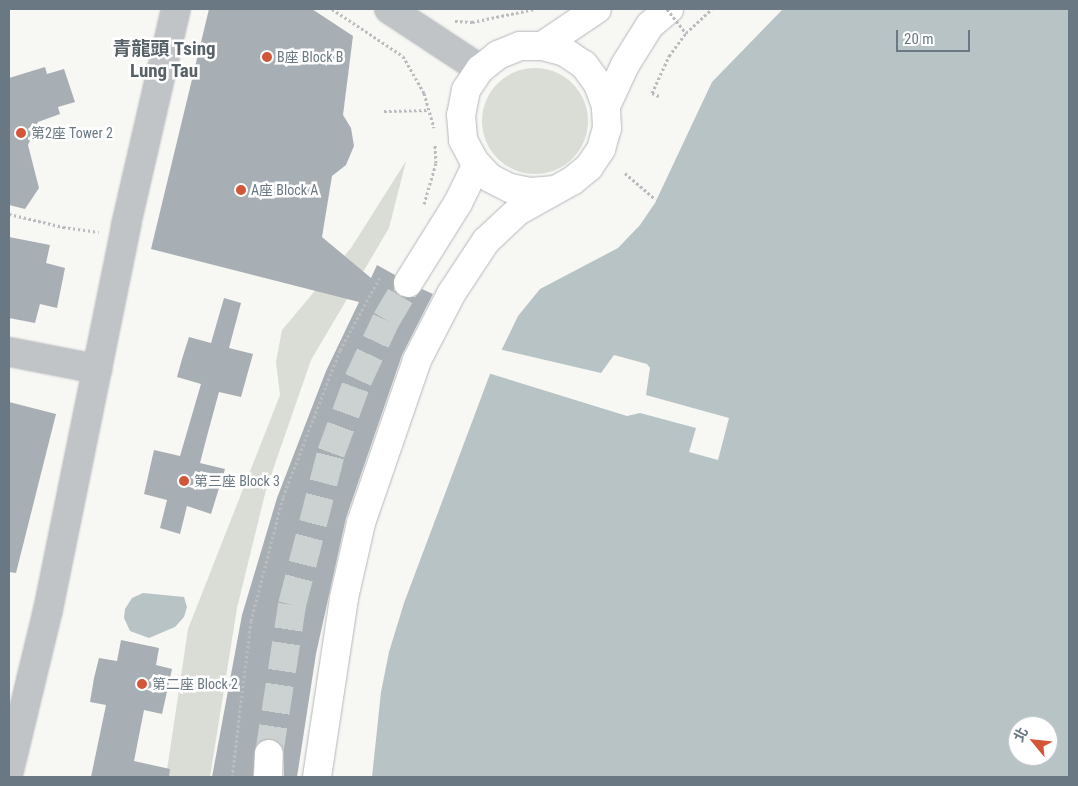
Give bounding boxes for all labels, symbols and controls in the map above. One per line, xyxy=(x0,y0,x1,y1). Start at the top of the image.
scale bar xyxy=(898,20,972,52)
text: 20 m xyxy=(904,30,934,48)
district label: 青龍頭 Tsing Lung Tau xyxy=(112,38,216,82)
place label: B座 Block B xyxy=(277,49,343,65)
marker: B座 Block B xyxy=(261,51,273,63)
place label: 第2座 Tower 2 xyxy=(31,125,113,141)
marker: 第2座 Tower 2 xyxy=(15,127,27,139)
place label: A座 Block A xyxy=(251,182,318,198)
marker: A座 Block A xyxy=(235,184,247,196)
place label: 第三座 Block 3 xyxy=(194,473,280,489)
marker: 第三座 Block 3 xyxy=(178,475,190,487)
place label: 第二座 Block 2 xyxy=(152,676,238,692)
marker: 第二座 Block 2 xyxy=(136,678,148,690)
north arrow xyxy=(1008,716,1058,766)
text: 北 xyxy=(1010,724,1031,744)

